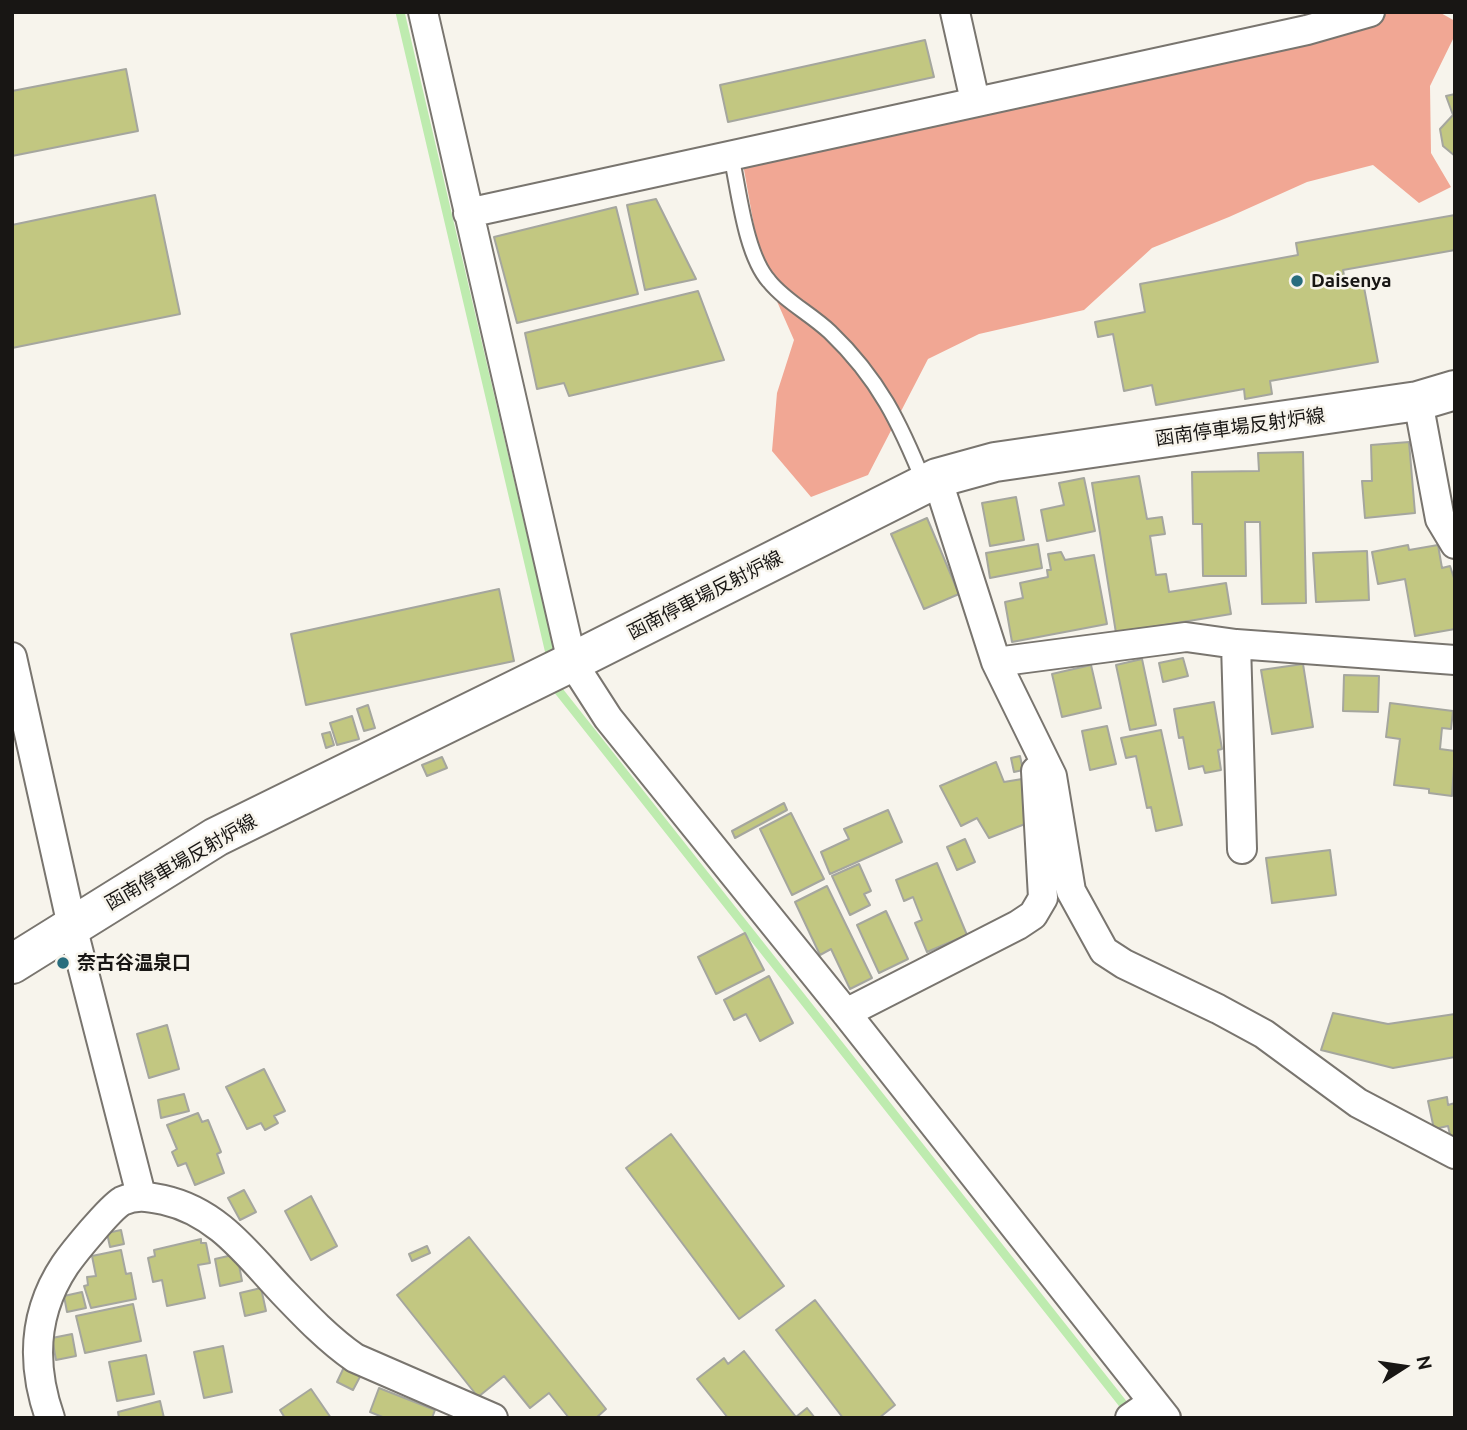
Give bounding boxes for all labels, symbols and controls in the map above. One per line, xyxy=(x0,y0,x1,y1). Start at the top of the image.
place label: Daisenya xyxy=(1311,270,1391,292)
marker: Daisenya xyxy=(1289,273,1305,289)
street label: 函南停車場反射炉線 xyxy=(1154,404,1326,450)
street label: 函南停車場反射炉線 xyxy=(624,546,786,644)
street label: 函南停車場反射炉線 xyxy=(101,809,261,915)
place label: 奈古谷温泉口 xyxy=(77,952,191,974)
marker: 奈古谷温泉口 xyxy=(55,955,71,971)
north arrow xyxy=(1369,1332,1439,1402)
text: N xyxy=(1412,1353,1437,1372)

